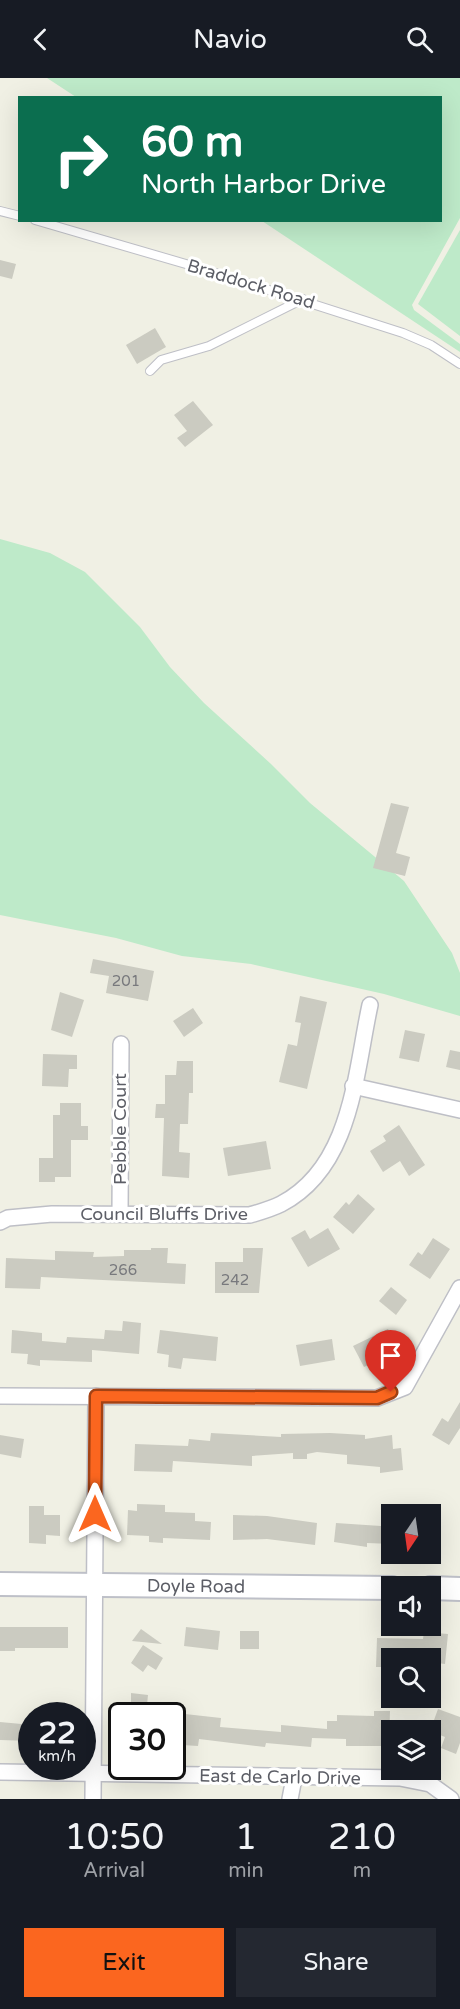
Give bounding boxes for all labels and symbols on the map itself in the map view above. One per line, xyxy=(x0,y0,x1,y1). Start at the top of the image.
street label: Braddock Road xyxy=(185,254,317,314)
house number: 201 xyxy=(112,972,140,990)
street label: Pebble Court xyxy=(109,1073,131,1185)
street label: Council Bluffs Drive xyxy=(80,1203,248,1225)
house number: 266 xyxy=(109,1261,137,1279)
house number: 242 xyxy=(221,1271,249,1289)
pin xyxy=(365,1330,416,1392)
position arrow xyxy=(63,1482,127,1546)
north arrow xyxy=(381,1504,441,1564)
street label: Doyle Road xyxy=(147,1574,245,1598)
speed limit sign: 30 xyxy=(108,1702,186,1780)
street label: East de Carlo Drive xyxy=(199,1765,361,1789)

